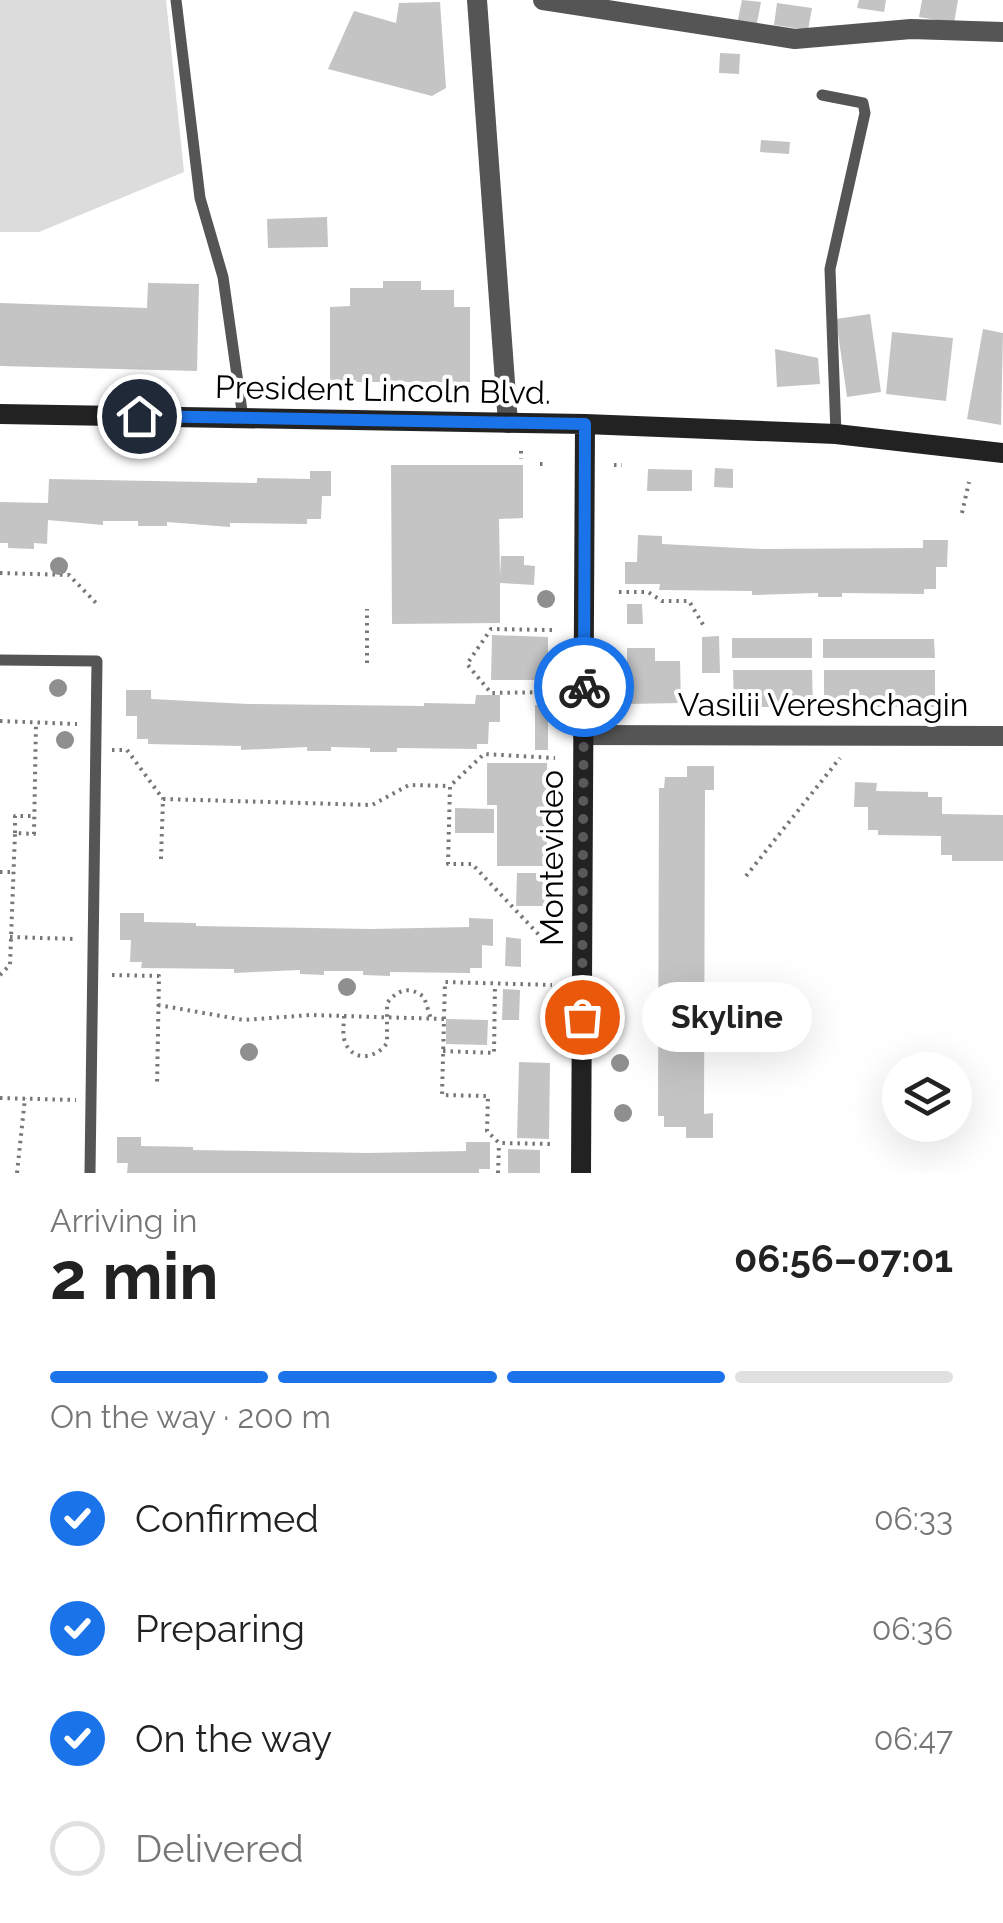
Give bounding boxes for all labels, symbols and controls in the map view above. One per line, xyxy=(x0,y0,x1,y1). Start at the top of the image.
street label: President Lincoln Blvd. xyxy=(215,368,551,411)
pin xyxy=(97,374,182,459)
icon: home xyxy=(112,389,167,444)
courier xyxy=(534,637,634,737)
icon: bike xyxy=(557,660,612,715)
street label: Vasilii Vereshchagin xyxy=(678,686,968,723)
street label: Montevideo xyxy=(533,770,570,946)
pin xyxy=(540,975,625,1060)
callout: Skyline xyxy=(642,982,812,1052)
icon: bag xyxy=(555,990,610,1045)
text: Skyline xyxy=(671,998,783,1035)
map controls xyxy=(882,1052,972,1142)
button: layers xyxy=(882,1052,972,1142)
text: Arriving in xyxy=(50,1202,197,1239)
text: 06:56–07:01 xyxy=(734,1236,953,1281)
text: 2 min xyxy=(50,1238,219,1314)
text: On the way · 200 m xyxy=(50,1398,331,1435)
icon: check xyxy=(50,1491,105,1546)
text: Confirmed xyxy=(135,1496,319,1541)
text: 06:33 xyxy=(874,1500,953,1537)
icon: check xyxy=(50,1601,105,1656)
text: Preparing xyxy=(135,1606,305,1651)
text: 06:36 xyxy=(872,1610,953,1647)
icon: check xyxy=(50,1711,105,1766)
text: On the way xyxy=(135,1716,332,1761)
text: 06:47 xyxy=(874,1720,953,1757)
text: Delivered xyxy=(135,1826,304,1871)

